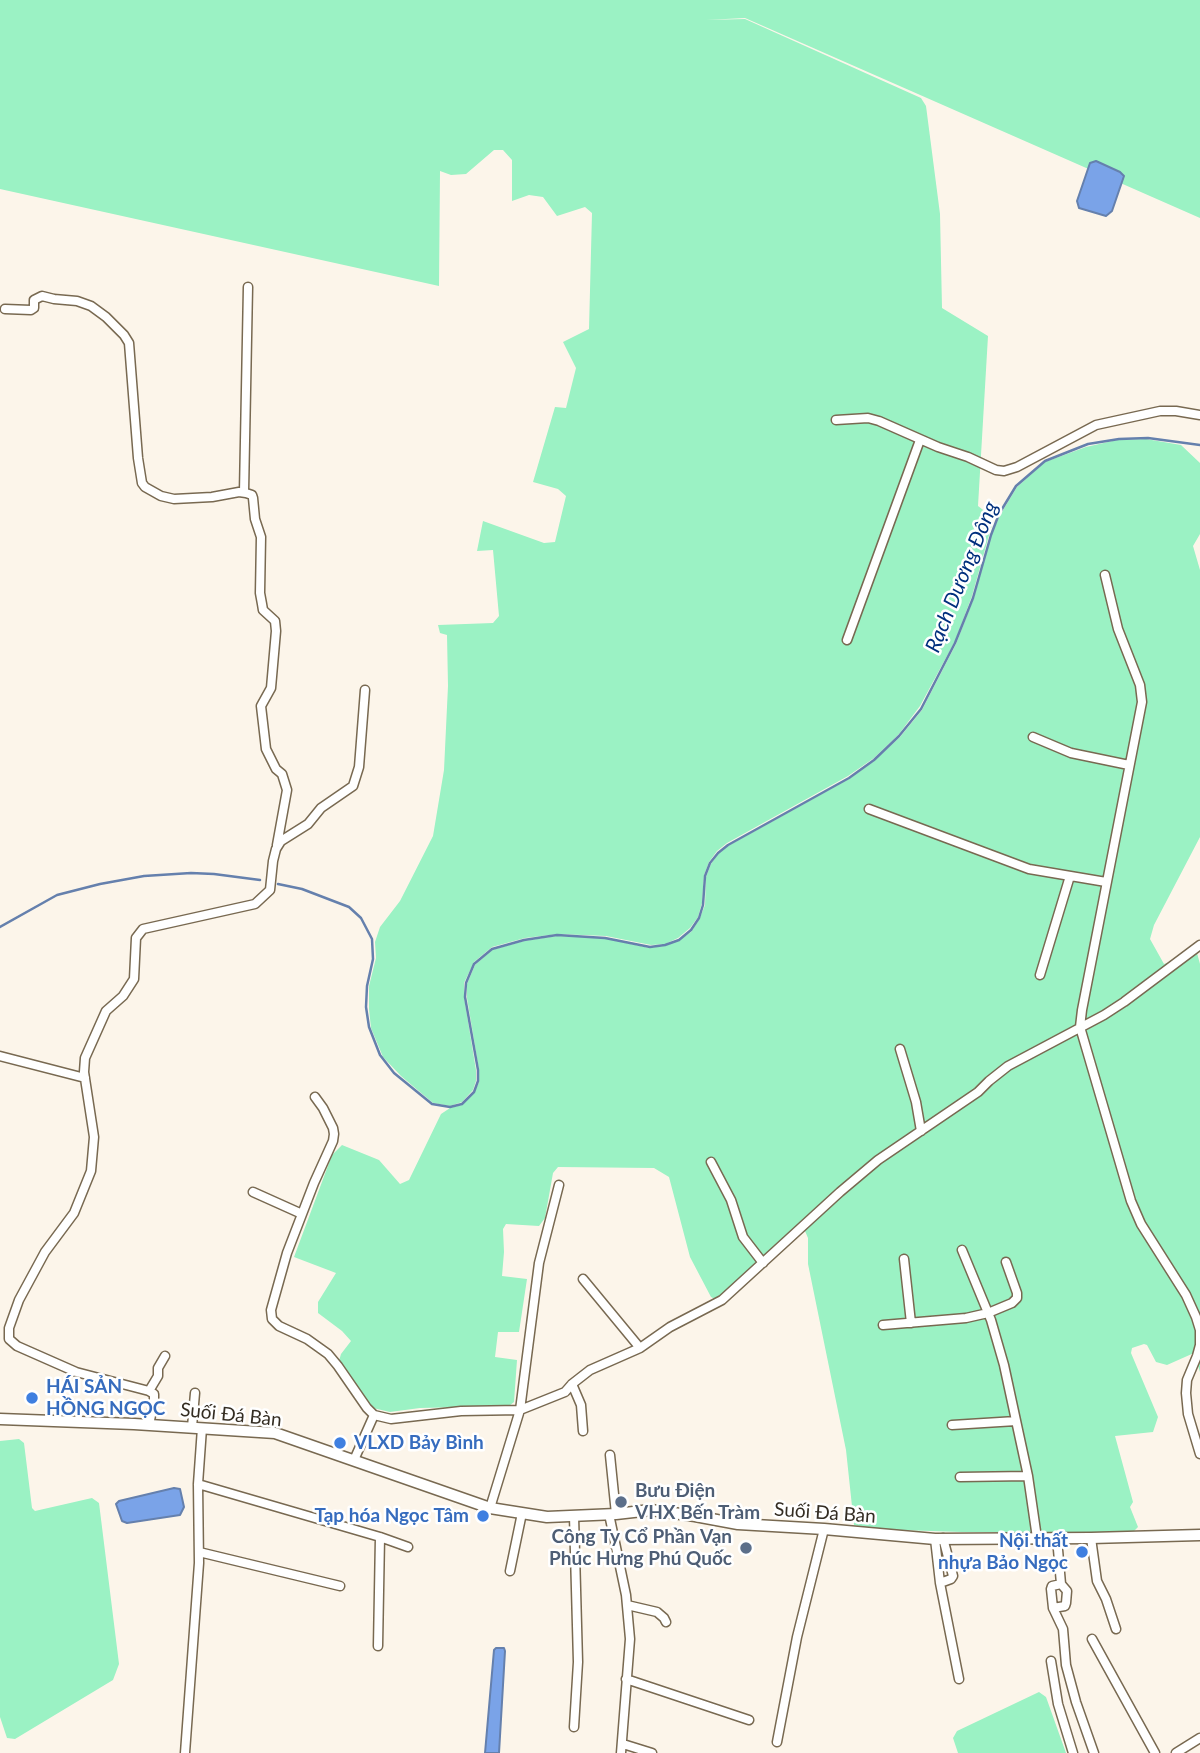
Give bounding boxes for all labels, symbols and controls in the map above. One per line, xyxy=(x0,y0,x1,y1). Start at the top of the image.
water label: Rạch Dương Đông xyxy=(920,498,1004,656)
place label: HÁI SẢN HỒNG NGỌC xyxy=(46,1376,165,1420)
marker: HÁI SẢN HỒNG NGỌC xyxy=(24,1390,40,1406)
street label: Suối Đá Bàn xyxy=(179,1398,283,1432)
place label: VLXD Bảy Bình xyxy=(354,1432,484,1454)
marker: VLXD Bảy Bình xyxy=(332,1435,348,1451)
place label: Bưu Điện VHX Bến Tràm xyxy=(635,1480,760,1524)
marker: Bưu Điện VHX Bến Tràm xyxy=(613,1494,629,1510)
street label: Suối Đá Bàn xyxy=(773,1498,877,1528)
place label: Tạp hóa Ngọc Tâm xyxy=(314,1505,469,1527)
marker: Tạp hóa Ngọc Tâm xyxy=(475,1508,491,1524)
place label: Công Ty Cổ Phần Vạn Phúc Hưng Phú Quốc xyxy=(549,1526,732,1570)
place label: Nội thất nhựa Bảo Ngọc xyxy=(938,1530,1068,1574)
marker: Công Ty Cổ Phần Vạn Phúc Hưng Phú Quốc xyxy=(738,1540,754,1556)
marker: Nội thất nhựa Bảo Ngọc xyxy=(1074,1544,1090,1560)

